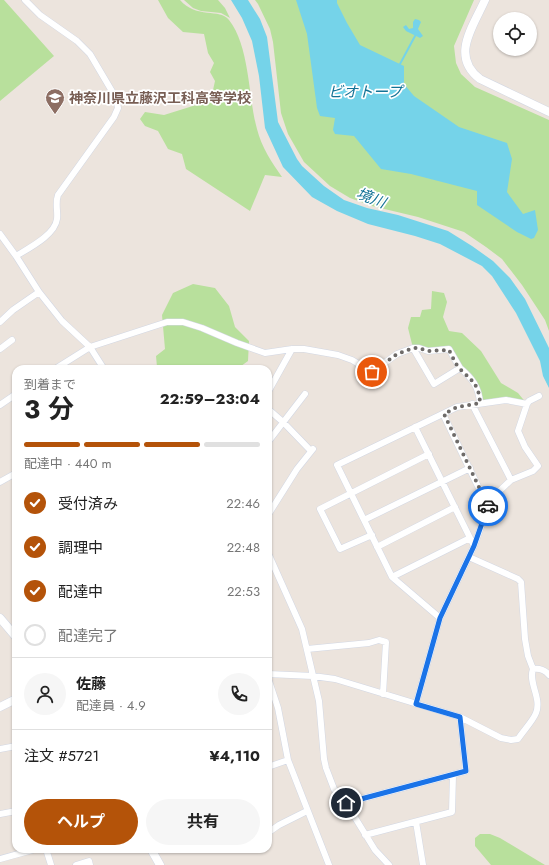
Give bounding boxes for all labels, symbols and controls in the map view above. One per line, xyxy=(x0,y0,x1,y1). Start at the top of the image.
map controls xyxy=(493,12,537,56)
button: locate xyxy=(493,12,537,56)
water label: ビオトープ xyxy=(328,81,405,103)
school or university icon: 神奈川県立藤沢工科高等学校 xyxy=(44,87,66,115)
place label: 神奈川県立藤沢工科高等学校 xyxy=(69,88,251,108)
water label: 境川 xyxy=(353,182,391,214)
pin xyxy=(355,355,389,389)
icon: bag xyxy=(361,361,383,383)
text: 到着まで xyxy=(24,375,76,394)
text: 22:59–23:04 xyxy=(160,388,260,410)
text: 3 分 xyxy=(24,390,74,428)
text: 配達中 · 440 m xyxy=(24,454,112,473)
courier xyxy=(468,486,508,526)
icon: check xyxy=(24,492,46,514)
text: 受付済み xyxy=(58,493,118,515)
text: 22:46 xyxy=(226,494,260,513)
icon: car xyxy=(477,495,499,517)
icon: check xyxy=(24,536,46,558)
text: 調理中 xyxy=(58,537,103,559)
text: 22:48 xyxy=(227,538,260,557)
icon: check xyxy=(24,580,46,602)
text: 配達中 xyxy=(58,581,103,603)
text: 22:53 xyxy=(227,582,260,601)
text: 配達完了 xyxy=(58,625,118,647)
button: person xyxy=(24,673,66,715)
text: 佐藤 xyxy=(76,673,106,695)
button: phone xyxy=(218,673,260,715)
text: 配達員 · 4.9 xyxy=(76,696,146,715)
text: 注文 #5721 xyxy=(24,745,99,767)
text: ¥4,110 xyxy=(209,745,260,767)
pin xyxy=(329,786,363,820)
icon: home xyxy=(335,792,357,814)
button: ヘルプ xyxy=(24,799,138,845)
button: 共有 xyxy=(146,799,260,845)

